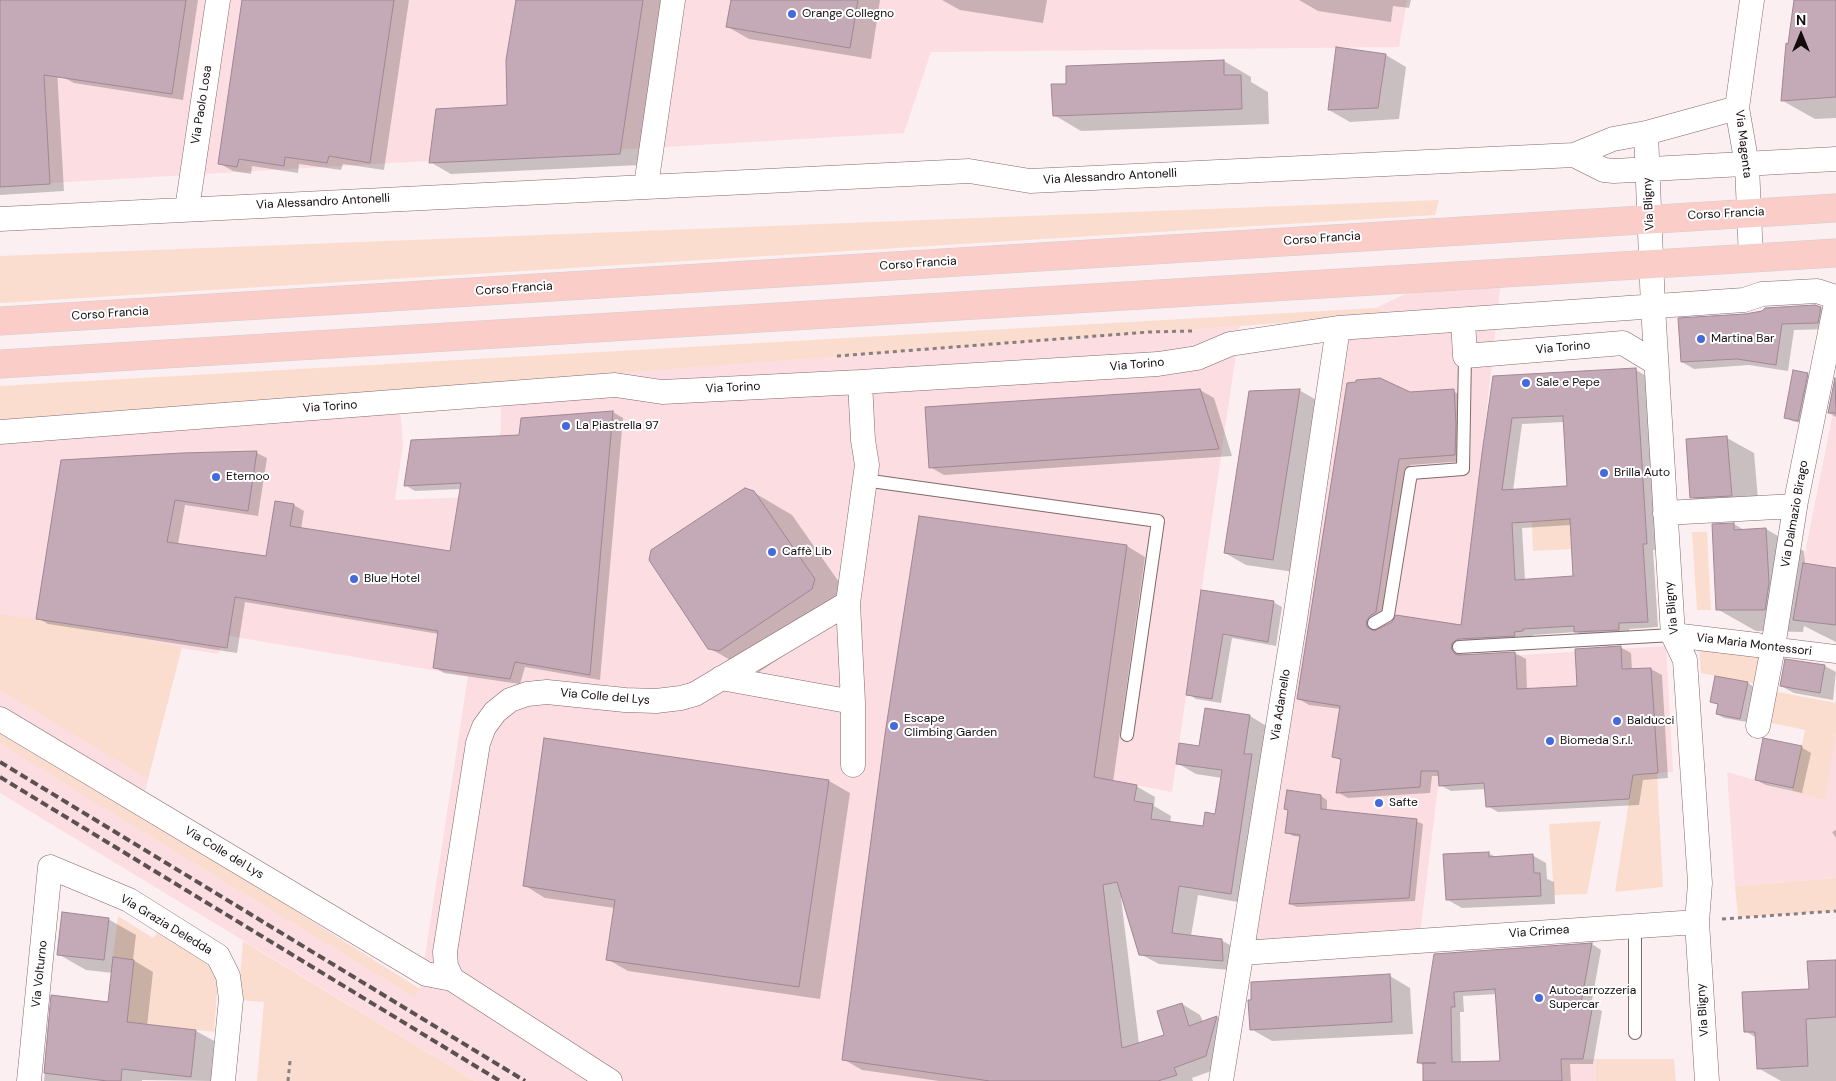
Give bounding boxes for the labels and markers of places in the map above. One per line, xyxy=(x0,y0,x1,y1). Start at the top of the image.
place label: Orange Collegno xyxy=(802,7,894,21)
marker: Orange Collegno xyxy=(786,8,798,20)
place label: Martina Bar xyxy=(1711,332,1774,346)
marker: Martina Bar xyxy=(1695,333,1707,345)
place label: Sale e Pepe xyxy=(1536,376,1600,390)
marker: Sale e Pepe xyxy=(1520,377,1532,389)
place label: La Piastrella 97 xyxy=(576,419,659,433)
marker: La Piastrella 97 xyxy=(560,420,572,432)
place label: Brilla Auto xyxy=(1614,466,1670,480)
marker: Brilla Auto xyxy=(1598,467,1610,479)
place label: Eternoo xyxy=(226,470,270,484)
marker: Eternoo xyxy=(210,471,222,483)
place label: Caffè Lib xyxy=(782,545,832,559)
marker: Caffè Lib xyxy=(766,546,778,558)
place label: Blue Hotel xyxy=(364,572,420,586)
marker: Blue Hotel xyxy=(348,573,360,585)
place label: Escape Climbing Garden xyxy=(904,712,997,740)
place label: Balducci xyxy=(1627,714,1674,728)
marker: Balducci xyxy=(1611,715,1623,727)
marker: Escape Climbing Garden xyxy=(888,720,900,732)
place label: Biomeda S.r.l. xyxy=(1560,734,1633,748)
marker: Biomeda S.r.l. xyxy=(1544,735,1556,747)
place label: Safte xyxy=(1389,796,1418,810)
marker: Safte xyxy=(1373,797,1385,809)
place label: Autocarrozzeria Supercar xyxy=(1549,984,1636,1012)
marker: Autocarrozzeria Supercar xyxy=(1533,992,1545,1004)

